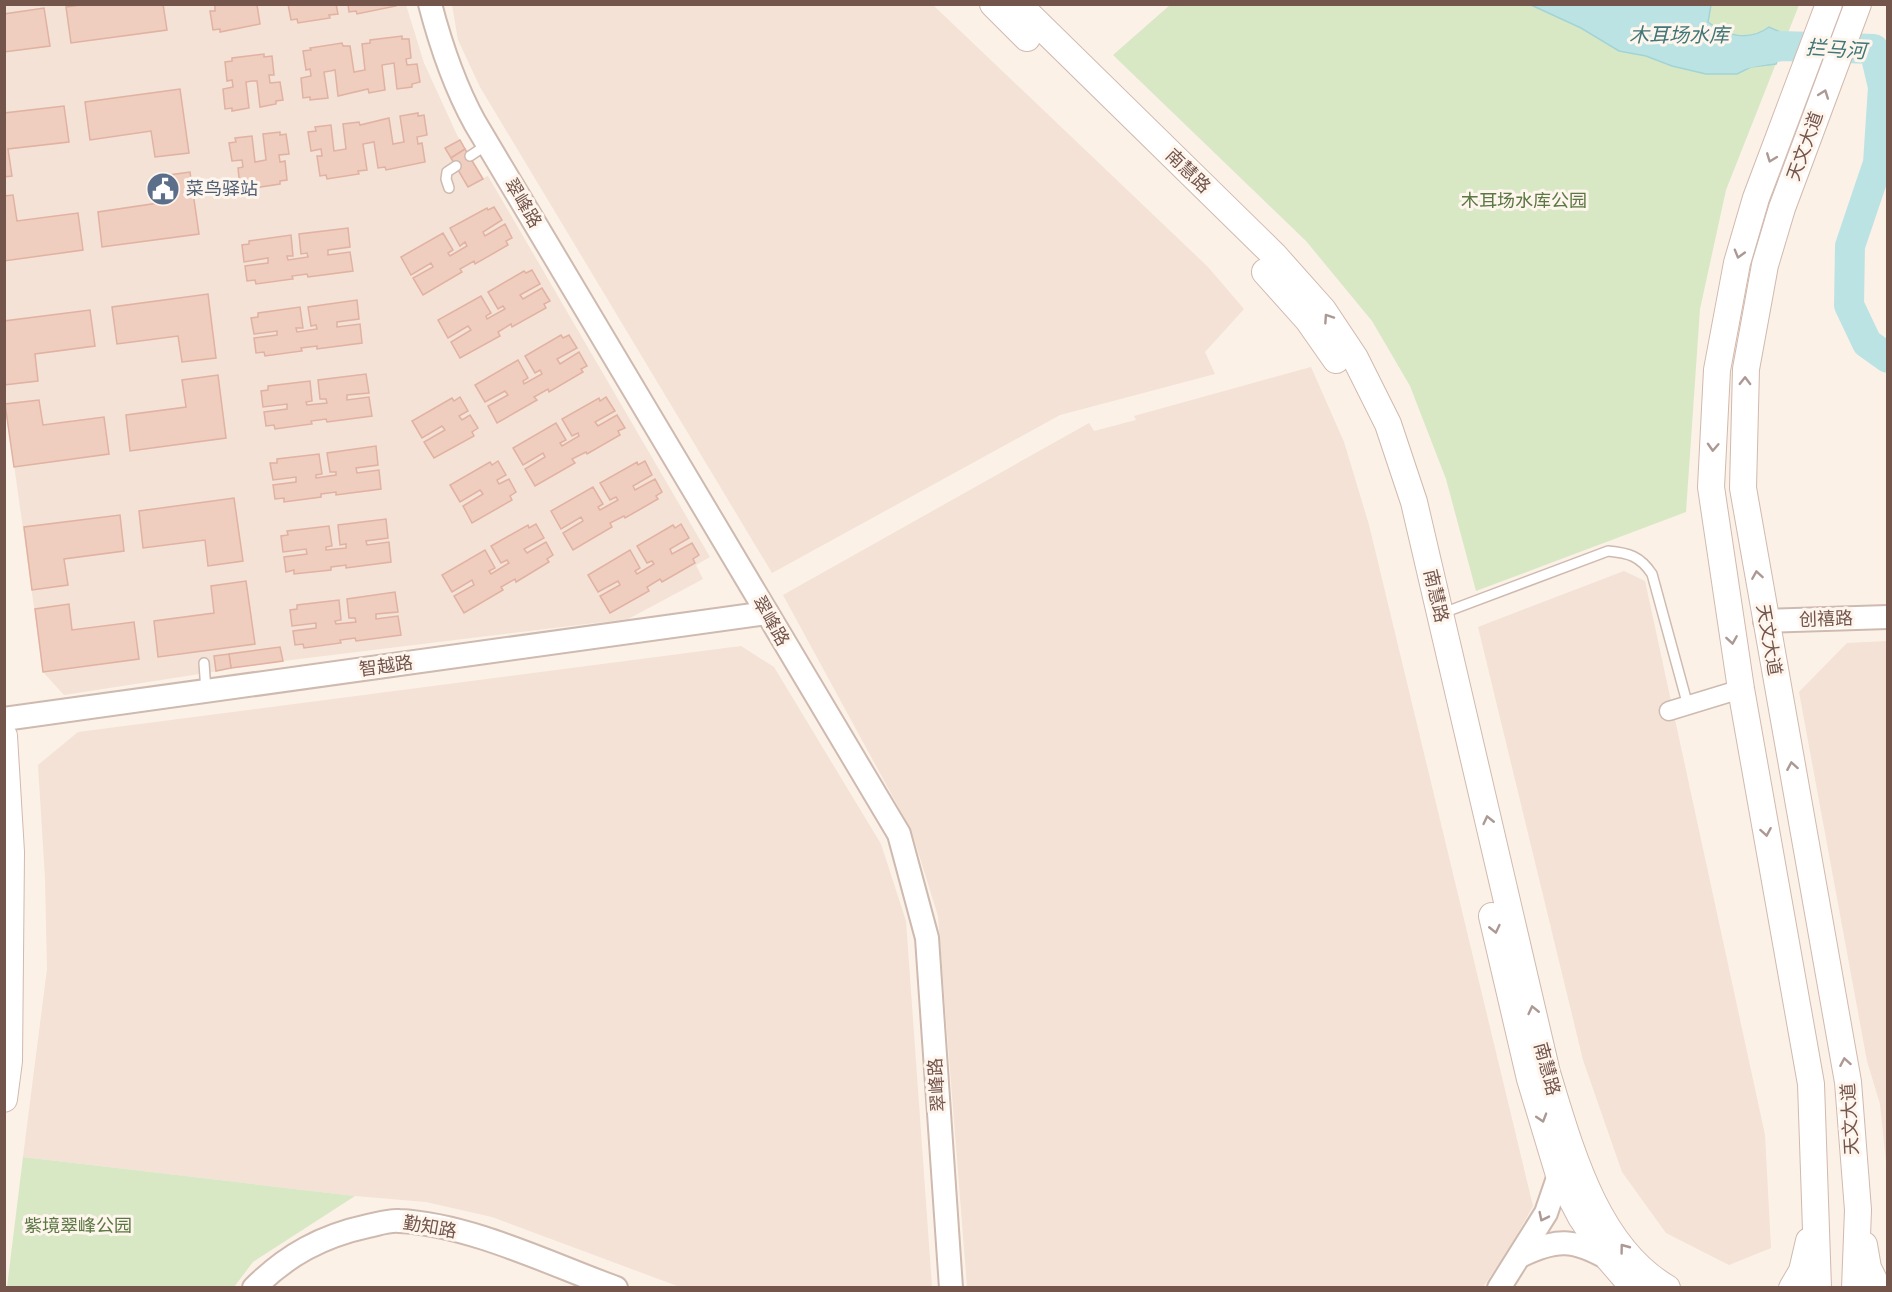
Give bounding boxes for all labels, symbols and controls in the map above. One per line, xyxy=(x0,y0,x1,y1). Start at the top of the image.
water label: 木耳场水库 xyxy=(1629,22,1732,48)
water label: 拦马河 xyxy=(1805,34,1871,64)
one-way arrow xyxy=(1817,89,1830,100)
street label: 天文大道 xyxy=(1781,108,1829,184)
street label: 南慧路 xyxy=(1160,144,1216,198)
one-way arrow xyxy=(1766,152,1779,162)
public building icon: 菜鸟驿站 xyxy=(145,171,181,207)
street label: 翠峰路 xyxy=(499,174,547,232)
place label: 菜鸟驿站 xyxy=(186,177,258,201)
park label: 木耳场水库公园 xyxy=(1461,189,1587,213)
one-way arrow xyxy=(1734,248,1746,259)
one-way arrow xyxy=(1324,313,1335,324)
one-way arrow xyxy=(1739,376,1752,385)
one-way arrow xyxy=(1706,442,1719,451)
street label: 南慧路 xyxy=(1418,567,1454,625)
one-way arrow xyxy=(1752,570,1764,579)
street label: 翠峰路 xyxy=(747,592,795,650)
street label: 天文大道 xyxy=(1751,602,1787,678)
street label: 创禧路 xyxy=(1799,606,1853,632)
one-way arrow xyxy=(1726,636,1738,645)
street label: 智越路 xyxy=(358,650,414,682)
one-way arrow xyxy=(1786,762,1799,772)
one-way arrow xyxy=(1483,815,1496,825)
one-way arrow xyxy=(1760,828,1772,837)
one-way arrow xyxy=(1488,924,1501,934)
one-way arrow xyxy=(1527,1005,1540,1015)
street label: 南慧路 xyxy=(1528,1040,1566,1098)
street label: 翠峰路 xyxy=(923,1057,951,1113)
one-way arrow xyxy=(1839,1057,1852,1067)
street label: 天文大道 xyxy=(1836,1082,1864,1156)
one-way arrow xyxy=(1535,1112,1547,1123)
street label: 勤知路 xyxy=(401,1210,459,1244)
one-way arrow xyxy=(1539,1211,1550,1222)
park label: 紫境翠峰公园 xyxy=(24,1214,132,1238)
one-way arrow xyxy=(1620,1244,1631,1255)

